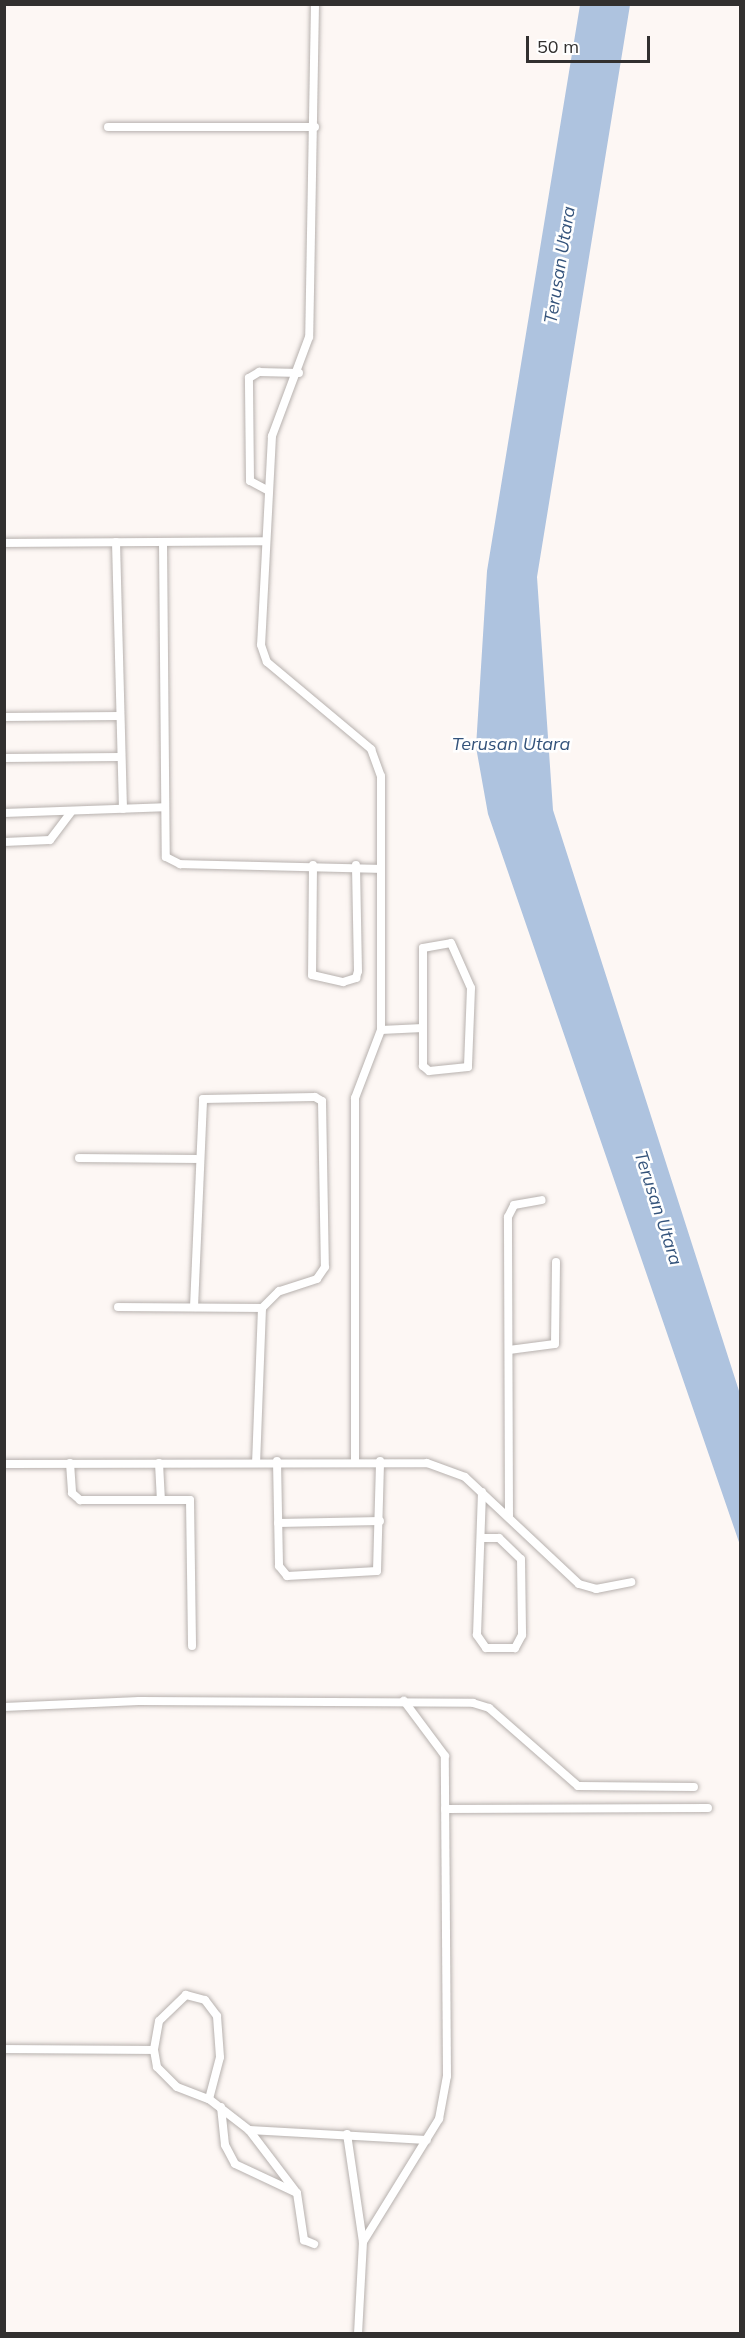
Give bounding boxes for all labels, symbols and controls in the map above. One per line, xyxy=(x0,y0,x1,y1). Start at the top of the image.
scale bar xyxy=(529,24,654,62)
text: 50 m xyxy=(537,35,579,58)
water label: Terusan Utara xyxy=(540,205,580,325)
water label: Terusan Utara xyxy=(452,733,570,755)
water label: Terusan Utara xyxy=(629,1148,687,1268)

